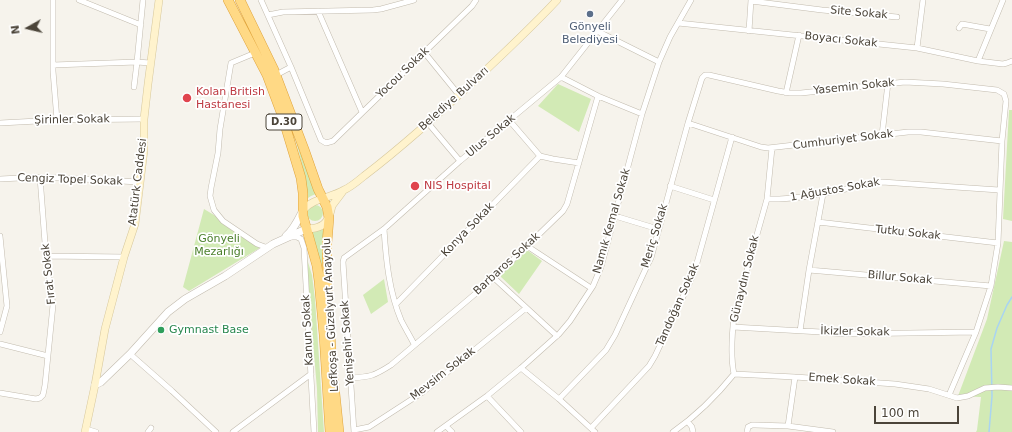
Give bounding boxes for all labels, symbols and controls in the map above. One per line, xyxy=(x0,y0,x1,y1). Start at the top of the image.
street label: Site Sokak xyxy=(830,4,888,22)
north arrow xyxy=(8,8,48,48)
marker: Gönyeli Belediyesi xyxy=(585,9,595,19)
place label: Gönyeli Belediyesi xyxy=(562,20,618,46)
text: N xyxy=(9,24,23,35)
street label: Boyacı Sokak xyxy=(804,30,878,50)
street label: Yocou Sokak xyxy=(374,45,432,101)
street label: Belediye Bulvarı xyxy=(416,64,492,134)
street label: Yasemin Sokak xyxy=(813,76,895,98)
place label: Kolan British Hastanesi xyxy=(196,85,265,111)
marker: Kolan British Hastanesi xyxy=(181,92,193,104)
street label: Ulus Sokak xyxy=(464,112,518,160)
street label: Şirinler Sokak xyxy=(34,113,110,127)
road number: D.30 xyxy=(266,114,302,130)
street label: Cumhuriyet Sokak xyxy=(792,127,894,153)
street label: Atatürk Caddesi xyxy=(126,138,150,226)
street label: Namık Kemal Sokak xyxy=(591,167,633,275)
street label: Cengiz Topel Sokak xyxy=(17,172,123,188)
street label: 1 Ağustos Sokak xyxy=(789,176,881,204)
place label: NIS Hospital xyxy=(424,179,491,193)
marker: NIS Hospital xyxy=(409,180,421,192)
street label: Konya Sokak xyxy=(439,200,497,260)
street label: Meriç Sokak xyxy=(639,202,671,270)
street label: Tutku Sokak xyxy=(875,223,941,243)
street label: Barbaros Sokak xyxy=(471,230,543,298)
park label: Gönyeli Mezarlığı xyxy=(194,232,244,258)
street label: Günaydın Sokak xyxy=(728,234,762,324)
street label: Lefkoşa - Güzelyurt Anayolu xyxy=(320,238,342,392)
street label: Fırat Sokak xyxy=(39,243,59,305)
street label: Tandoğan Sokak xyxy=(654,261,702,349)
street label: Billur Sokak xyxy=(867,269,933,287)
street label: Kanun Sokak xyxy=(300,294,316,366)
street label: Yenişehir Sokak xyxy=(338,300,358,386)
place label: Gymnast Base xyxy=(169,323,249,337)
marker: Gymnast Base xyxy=(156,325,166,335)
street label: İkizler Sokak xyxy=(820,325,890,339)
street label: Mevsim Sokak xyxy=(408,345,478,403)
street label: Emek Sokak xyxy=(808,371,876,389)
scale bar xyxy=(876,398,961,424)
text: 100 m xyxy=(881,406,919,420)

